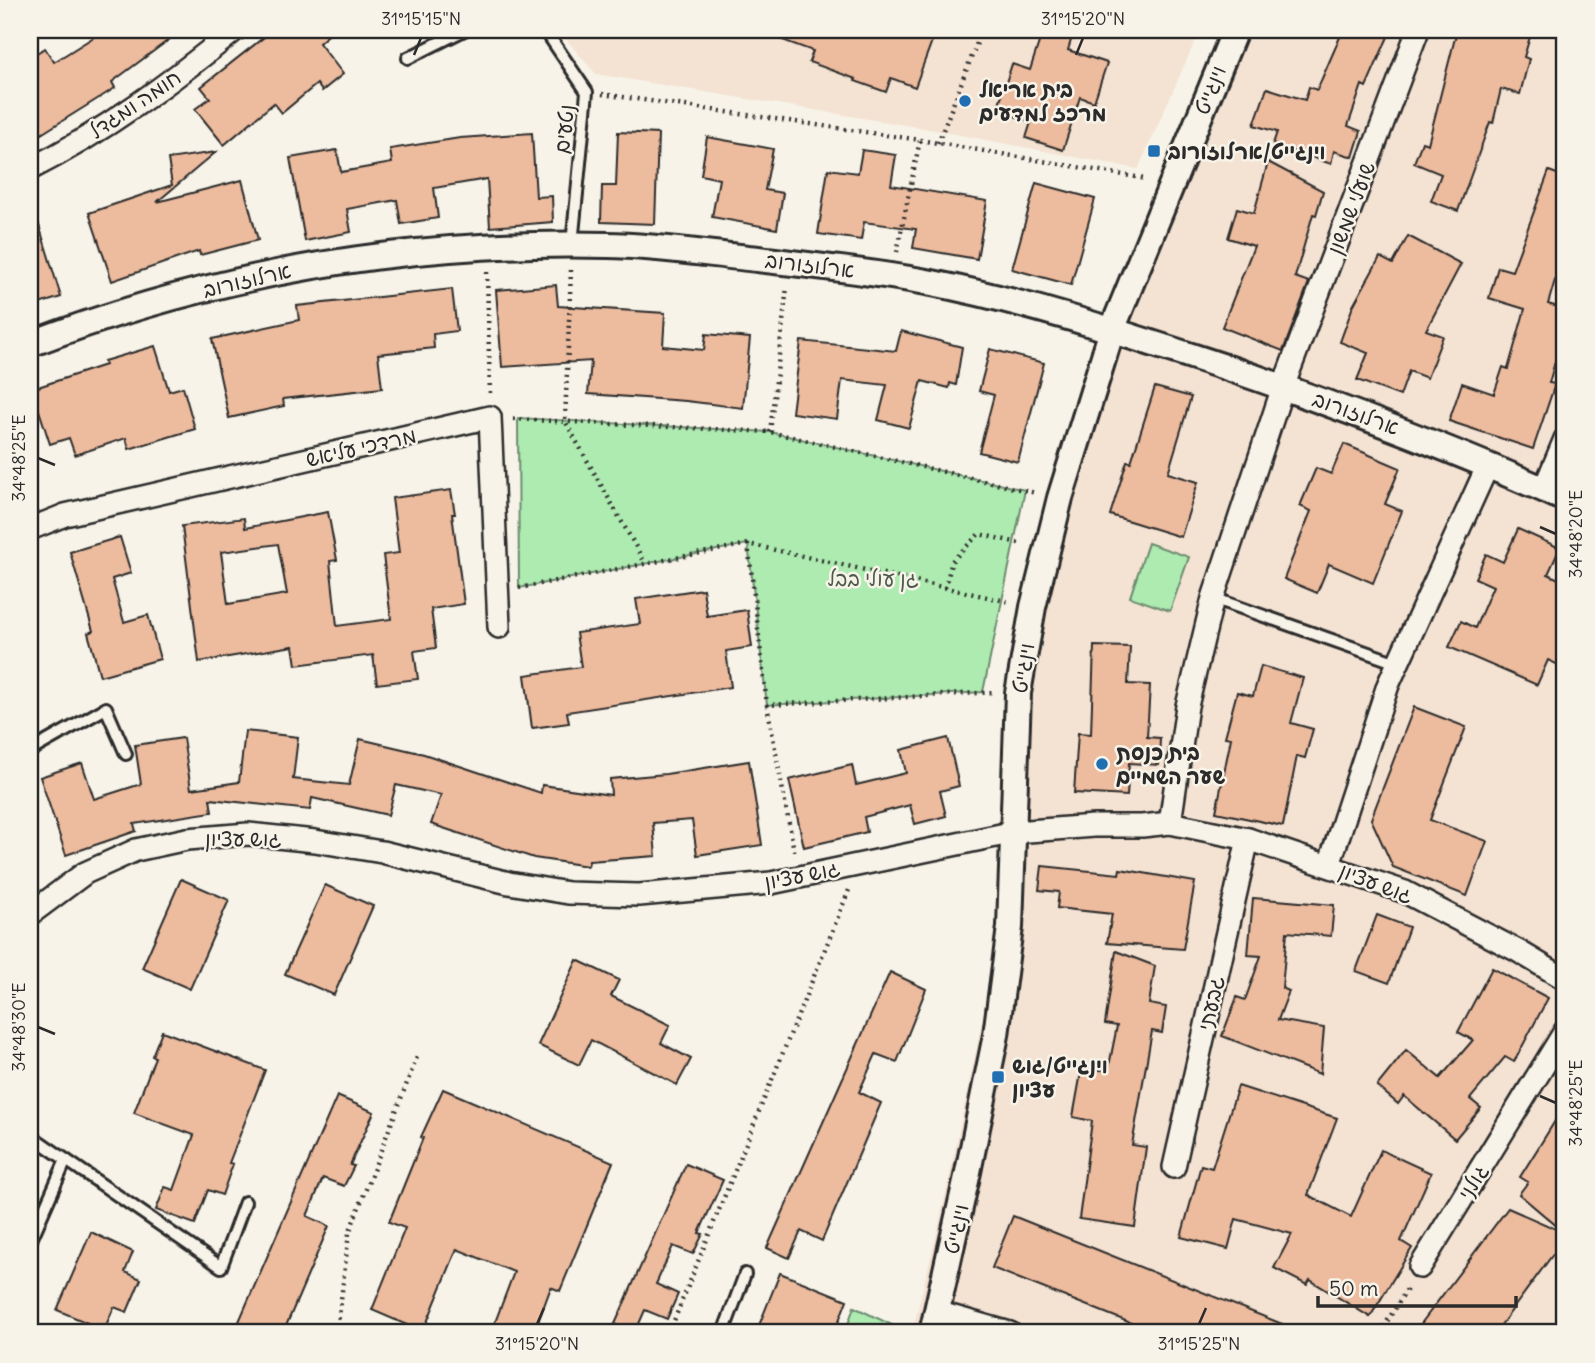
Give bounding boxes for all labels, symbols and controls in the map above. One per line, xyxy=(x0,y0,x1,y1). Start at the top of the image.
text: 31°15'15"N xyxy=(381,7,461,30)
text: 31°15'20"N xyxy=(1041,7,1125,30)
street label: וינגייט xyxy=(1188,62,1232,118)
street label: חומה ומגדל xyxy=(84,63,186,145)
place label: בית אריאל מרכז למדעים xyxy=(979,76,1107,127)
marker: בית אריאל מרכז למדעים xyxy=(957,93,973,109)
street label: נטעים xyxy=(548,103,580,155)
place label: וינגייט/ארלוזורוב xyxy=(1167,138,1326,165)
marker: וינגייט/ארלוזורוב xyxy=(1146,143,1162,159)
street label: שועלי שמשון xyxy=(1321,158,1381,258)
street label: ארלוזורוב xyxy=(764,246,856,284)
street label: ארלוזורוב xyxy=(200,257,294,303)
street label: ארלוזורוב xyxy=(1309,385,1403,441)
text: 34°48'25"E xyxy=(7,414,30,502)
street label: מרדכי עליאש xyxy=(303,421,419,473)
text: 34°48'20"E xyxy=(1564,490,1587,578)
park label: גן עולי בבל xyxy=(827,565,919,592)
street label: וינגייט xyxy=(1006,641,1040,695)
place label: בית כנסת שער השמיים xyxy=(1116,739,1225,790)
marker: בית כנסת שער השמיים xyxy=(1094,756,1110,772)
street label: גוש עציון xyxy=(205,825,281,852)
street label: גוש עציון xyxy=(762,854,842,896)
street label: גוש עציון xyxy=(1335,857,1417,909)
street label: גבעתי xyxy=(1192,973,1230,1033)
text: 34°48'30"E xyxy=(7,982,30,1072)
place label: וינגייט/גוש עציון xyxy=(1012,1052,1108,1103)
text: 34°48'25"E xyxy=(1564,1059,1587,1147)
marker: וינגייט/גוש עציון xyxy=(990,1069,1006,1085)
street label: גולני xyxy=(1452,1159,1494,1205)
street label: וינגייט xyxy=(938,1201,974,1257)
scale bar xyxy=(1318,1265,1516,1309)
text: 50 m xyxy=(1329,1275,1378,1302)
text: 31°15'20"N xyxy=(495,1332,579,1355)
text: 31°15'25"N xyxy=(1158,1332,1240,1355)

